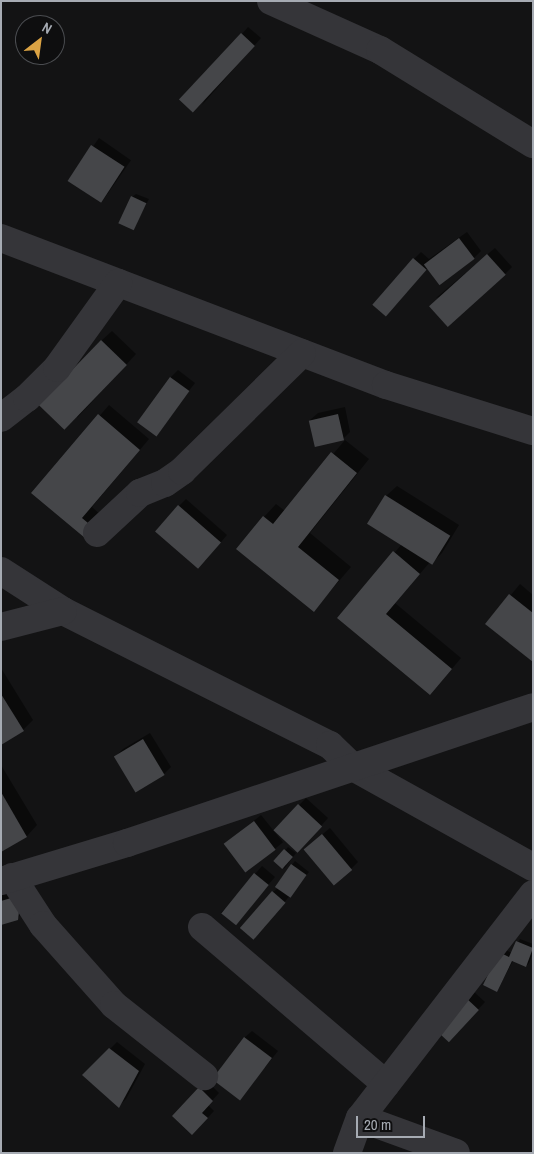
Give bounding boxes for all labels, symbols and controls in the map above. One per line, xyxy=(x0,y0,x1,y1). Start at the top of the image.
north arrow xyxy=(15,15,65,65)
text: N xyxy=(39,18,55,38)
scale bar xyxy=(359,1106,428,1138)
text: 20 m xyxy=(364,1114,391,1135)

